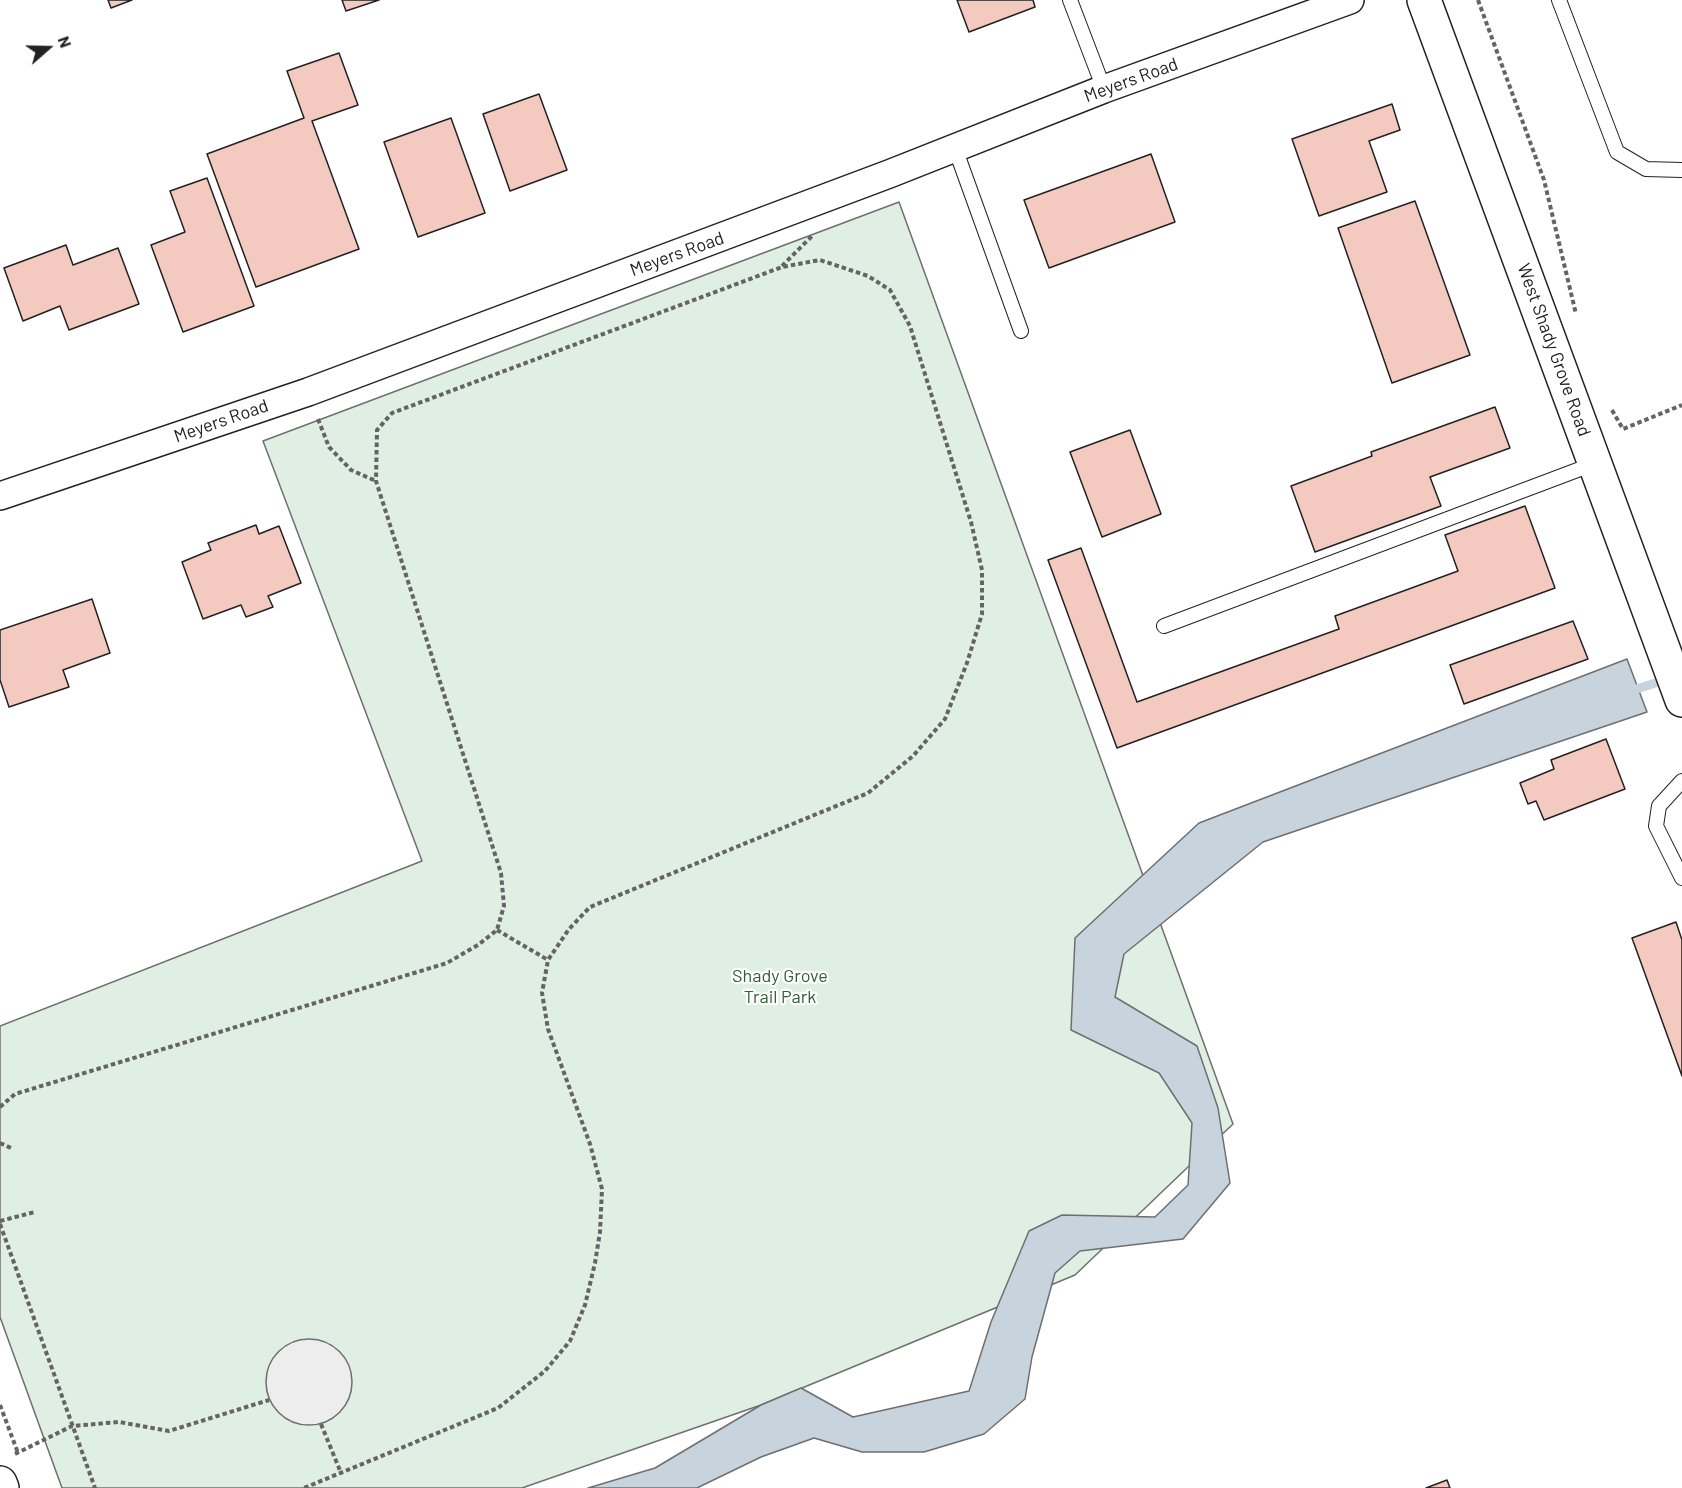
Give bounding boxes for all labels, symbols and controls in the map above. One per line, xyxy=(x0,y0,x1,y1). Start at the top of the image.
north arrow xyxy=(18,18,78,78)
text: N xyxy=(55,33,76,50)
street label: Meyers Road xyxy=(1081,53,1181,107)
street label: Meyers Road xyxy=(627,227,727,281)
street label: West Shady Grove Road xyxy=(1513,261,1595,439)
street label: Meyers Road xyxy=(171,395,271,447)
park label: Shady Grove Trail Park xyxy=(732,965,828,1008)

